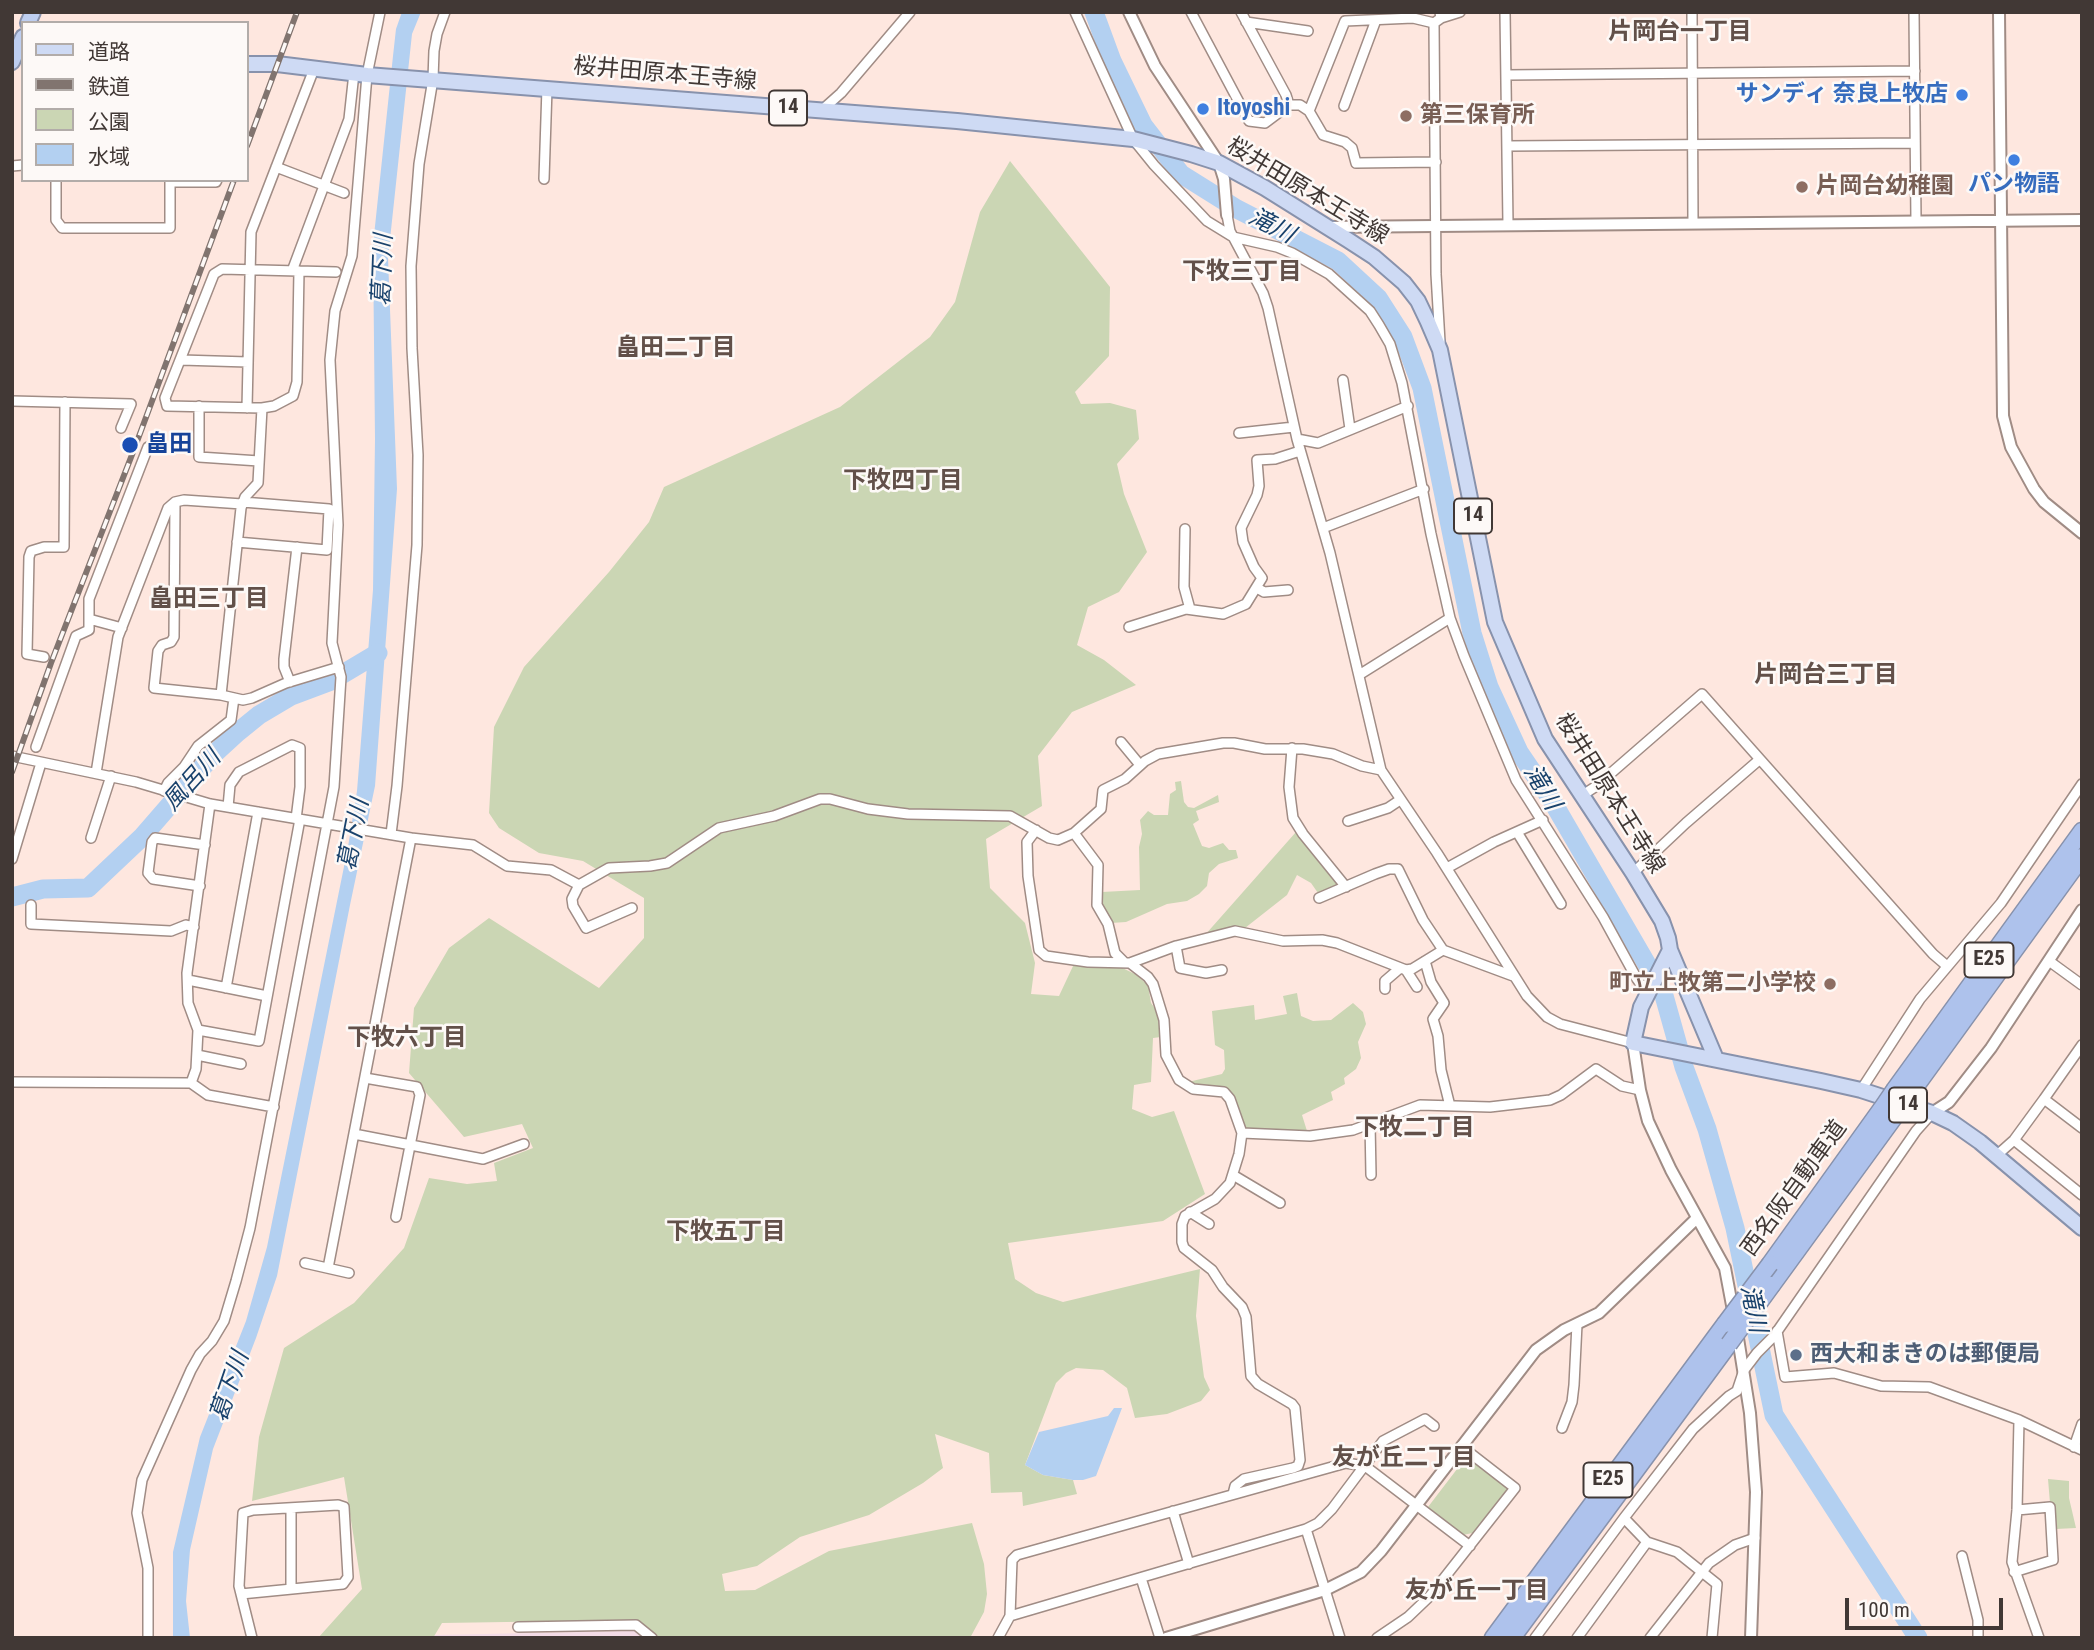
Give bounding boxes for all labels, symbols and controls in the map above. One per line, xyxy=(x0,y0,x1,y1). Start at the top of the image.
district label: 片岡台一丁目 xyxy=(1608,19,1752,47)
legend xyxy=(21,21,248,182)
text: 道路 xyxy=(88,40,130,64)
street label: 桜井田原本王寺線 xyxy=(572,53,758,97)
text: 鉄道 xyxy=(88,75,130,99)
place label: サンディ 奈良上牧店 xyxy=(1736,81,1948,109)
marker: サンディ 奈良上牧店 xyxy=(1954,87,1970,103)
road number: 14 xyxy=(769,90,807,126)
place label: Itoyoshi xyxy=(1217,95,1290,123)
marker: Itoyoshi xyxy=(1195,101,1211,117)
place label: 第三保育所 xyxy=(1420,102,1535,130)
marker: 第三保育所 xyxy=(1398,108,1414,124)
text: 公園 xyxy=(88,110,130,134)
street label: 桜井田原本王寺線 xyxy=(1221,133,1393,251)
text: 水域 xyxy=(88,145,130,169)
marker: パン物語 xyxy=(2006,152,2022,168)
place label: パン物語 xyxy=(1968,171,2060,199)
place label: 片岡台幼稚園 xyxy=(1816,173,1954,201)
marker: 片岡台幼稚園 xyxy=(1794,179,1810,195)
water label: 滝川 xyxy=(1243,203,1299,251)
water label: 葛下川 xyxy=(368,234,400,306)
district label: 下牧三丁目 xyxy=(1182,259,1302,287)
district label: 畠田二丁目 xyxy=(616,335,736,363)
place label: 畠田 xyxy=(146,431,192,459)
marker: 畠田 xyxy=(120,435,140,455)
district label: 下牧四丁目 xyxy=(843,468,963,496)
road number: 14 xyxy=(1454,498,1492,534)
district label: 畠田三丁目 xyxy=(149,586,269,614)
district label: 片岡台三丁目 xyxy=(1754,662,1898,690)
street label: 桜井田原本王寺線 xyxy=(1549,709,1669,879)
water label: 風呂川 xyxy=(158,745,228,817)
water label: 滝川 xyxy=(1516,760,1566,816)
water label: 葛下川 xyxy=(334,797,376,873)
road number: E25 xyxy=(1965,942,2014,978)
place label: 町立上牧第二小学校 xyxy=(1609,970,1816,998)
marker: 町立上牧第二小学校 xyxy=(1822,976,1838,992)
district label: 下牧六丁目 xyxy=(347,1025,467,1053)
road number: 14 xyxy=(1889,1088,1927,1122)
district label: 下牧二丁目 xyxy=(1355,1115,1475,1143)
street label: 西名阪自動車道 xyxy=(1737,1116,1853,1262)
district label: 下牧五丁目 xyxy=(666,1219,786,1247)
water label: 滝川 xyxy=(1733,1283,1771,1335)
place label: 西大和まきのは郵便局 xyxy=(1810,1341,2040,1369)
marker: 西大和まきのは郵便局 xyxy=(1788,1347,1804,1363)
water label: 葛下川 xyxy=(206,1348,256,1426)
district label: 友が丘二丁目 xyxy=(1332,1445,1476,1473)
road number: E25 xyxy=(1584,1462,1632,1498)
district label: 友が丘一丁目 xyxy=(1405,1578,1549,1606)
scale bar xyxy=(1849,1584,2007,1628)
text: 100 m xyxy=(1858,1598,1910,1622)

